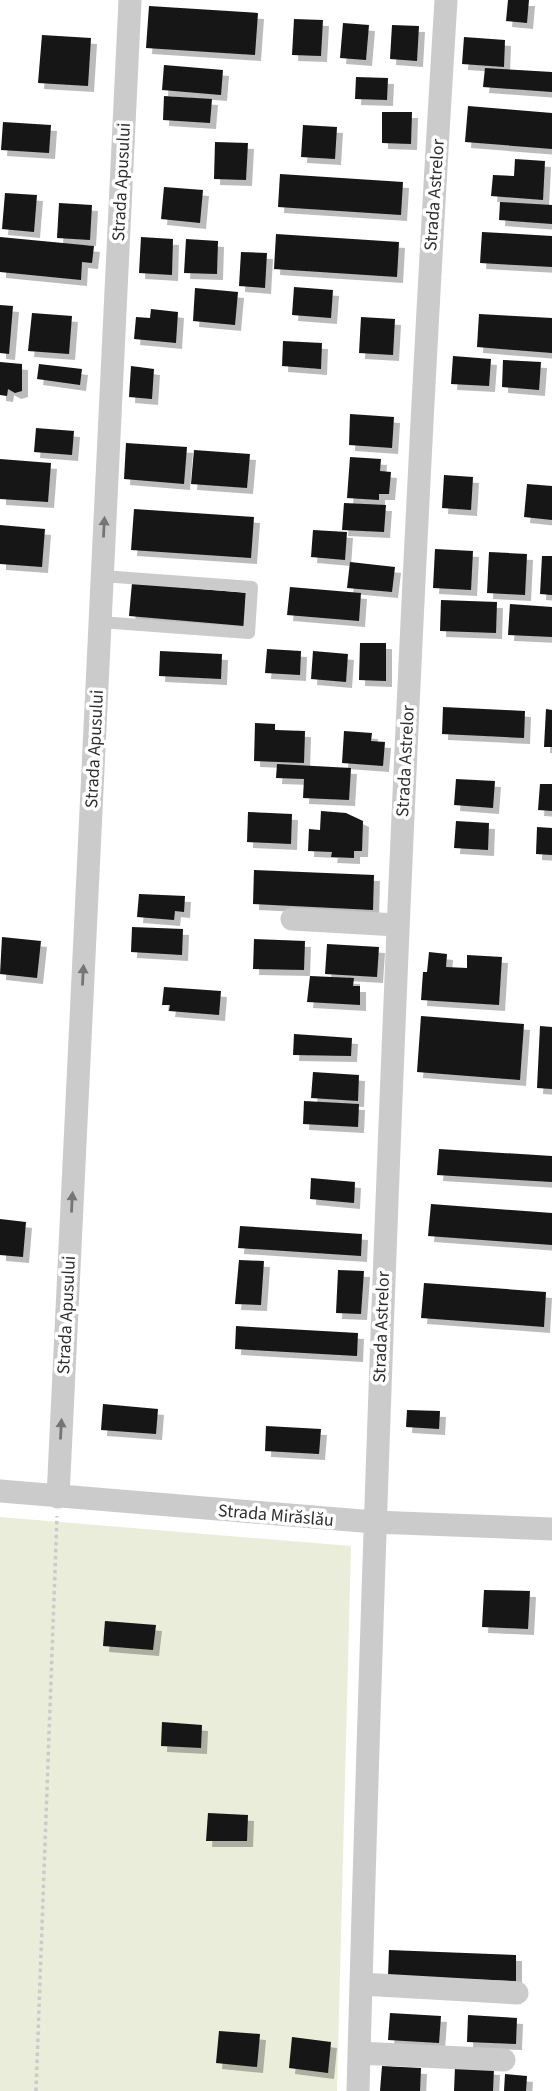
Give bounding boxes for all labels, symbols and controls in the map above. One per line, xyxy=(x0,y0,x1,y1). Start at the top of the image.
street label: Strada Apusului xyxy=(106,122,137,242)
street label: Strada Astrelor xyxy=(418,138,451,252)
one-way arrow xyxy=(99,516,110,538)
street label: Strada Apusului xyxy=(79,689,110,809)
street label: Strada Astrelor xyxy=(390,704,421,818)
one-way arrow xyxy=(77,964,88,986)
one-way arrow xyxy=(66,1191,77,1213)
street label: Strada Apusului xyxy=(51,1255,82,1375)
street label: Strada Astrelor xyxy=(367,1270,396,1383)
one-way arrow xyxy=(55,1418,66,1440)
street label: Strada Mirăslău xyxy=(217,1498,335,1533)

